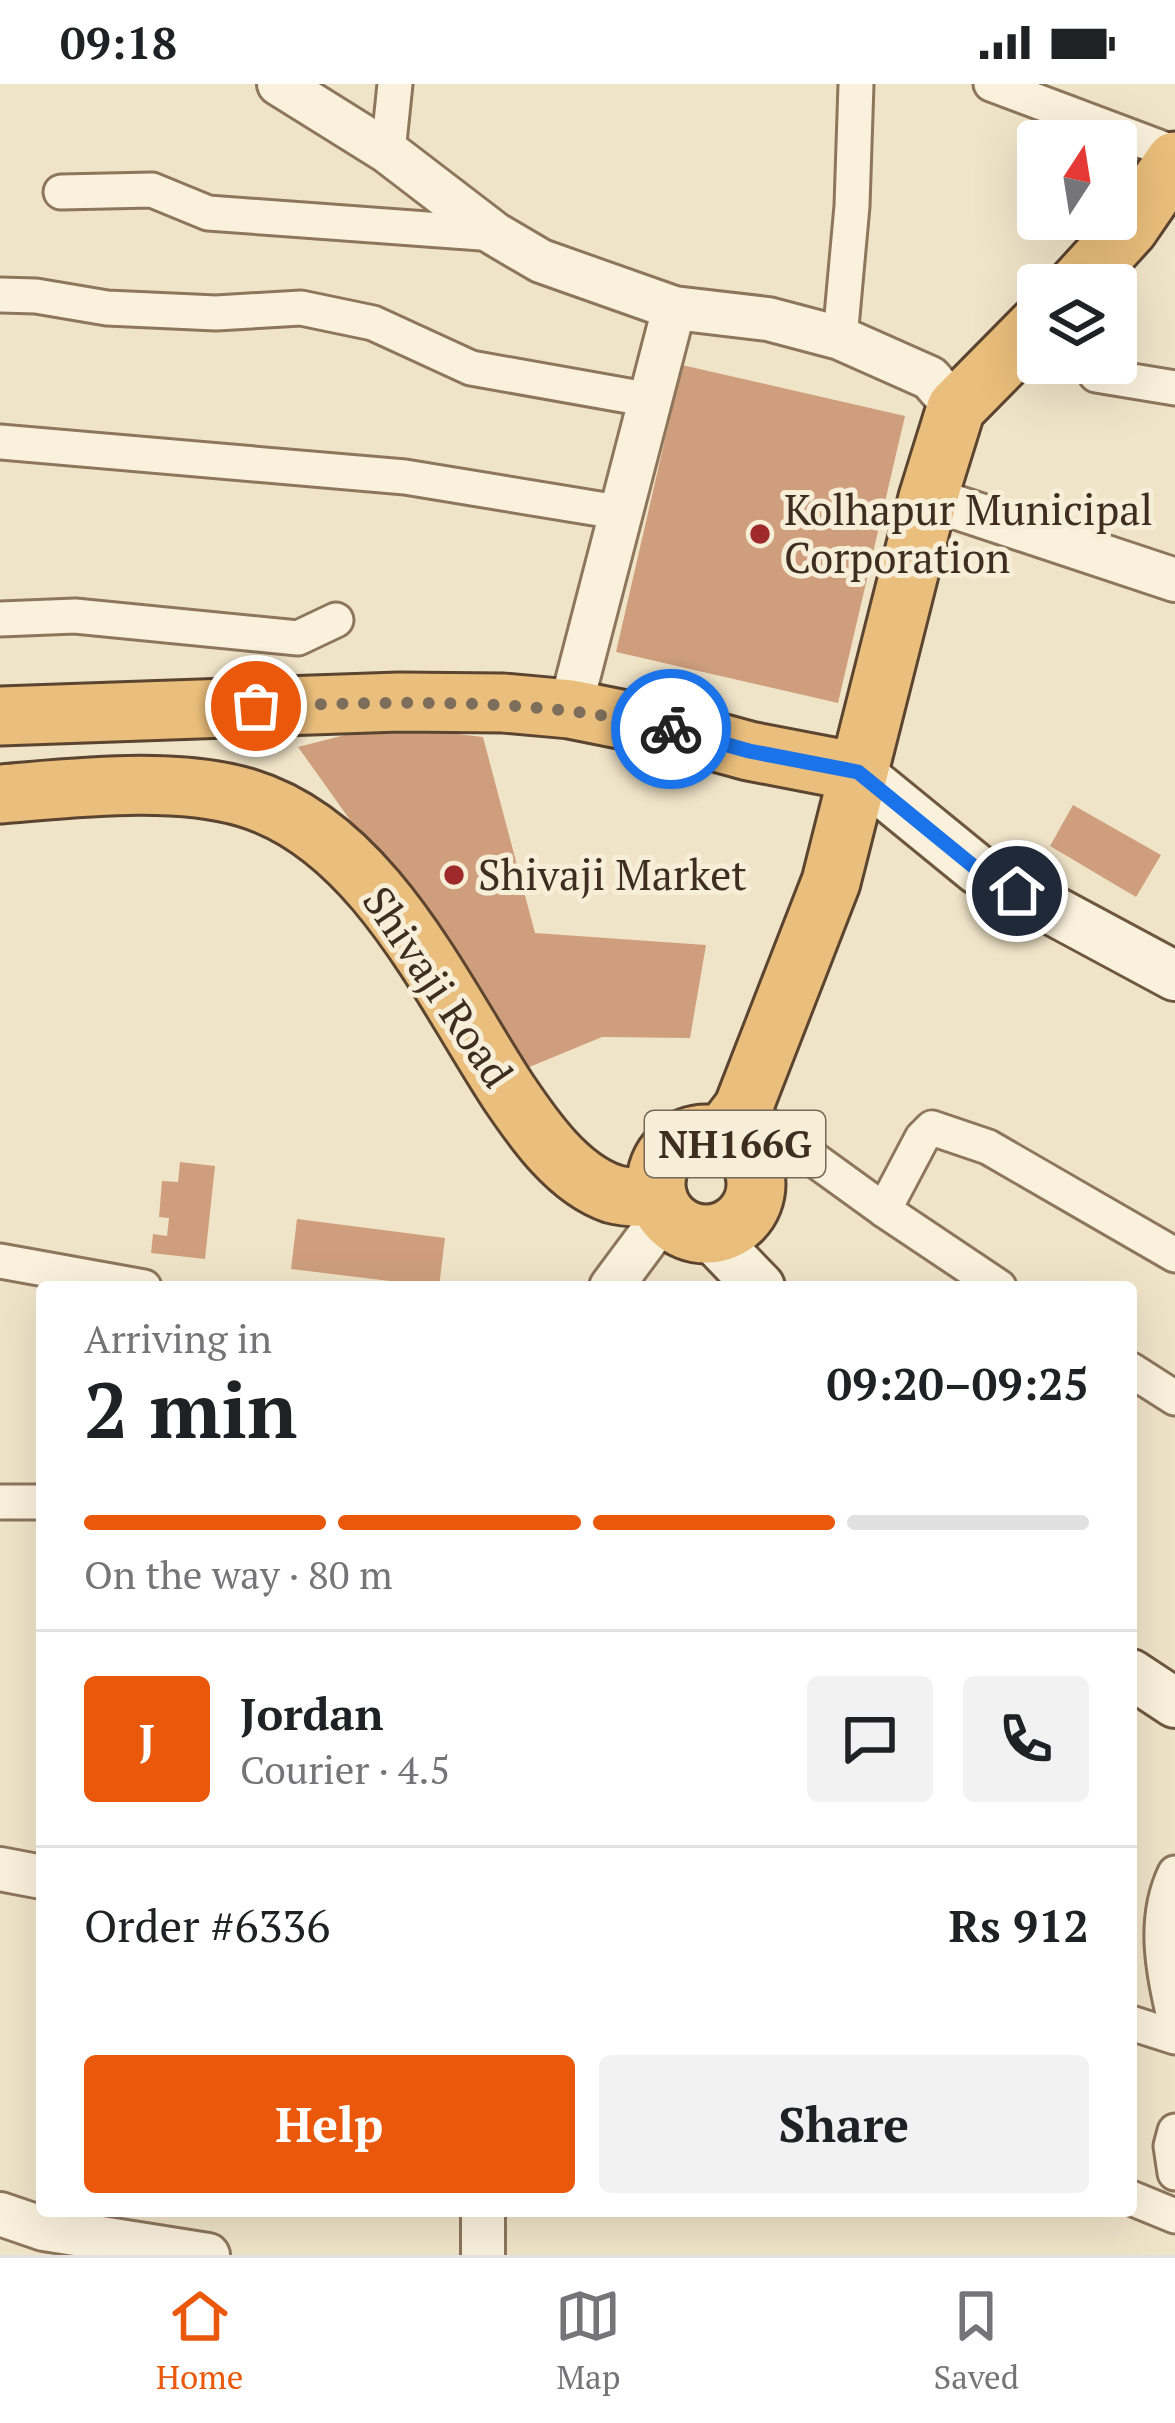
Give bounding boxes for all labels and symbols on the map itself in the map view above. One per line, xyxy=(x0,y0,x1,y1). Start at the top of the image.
north arrow xyxy=(1017,120,1137,240)
place label: Kolhapur Municipal Corporation xyxy=(784,481,1153,585)
marker: Kolhapur Municipal Corporation xyxy=(747,521,773,547)
pin xyxy=(205,655,307,757)
courier xyxy=(611,669,731,789)
pin xyxy=(966,840,1068,942)
place label: Shivaji Market xyxy=(478,846,747,902)
marker: Shivaji Market xyxy=(441,862,467,888)
street label: Shivaji Road xyxy=(351,875,527,1098)
road number: NH166G xyxy=(645,1111,825,1177)

